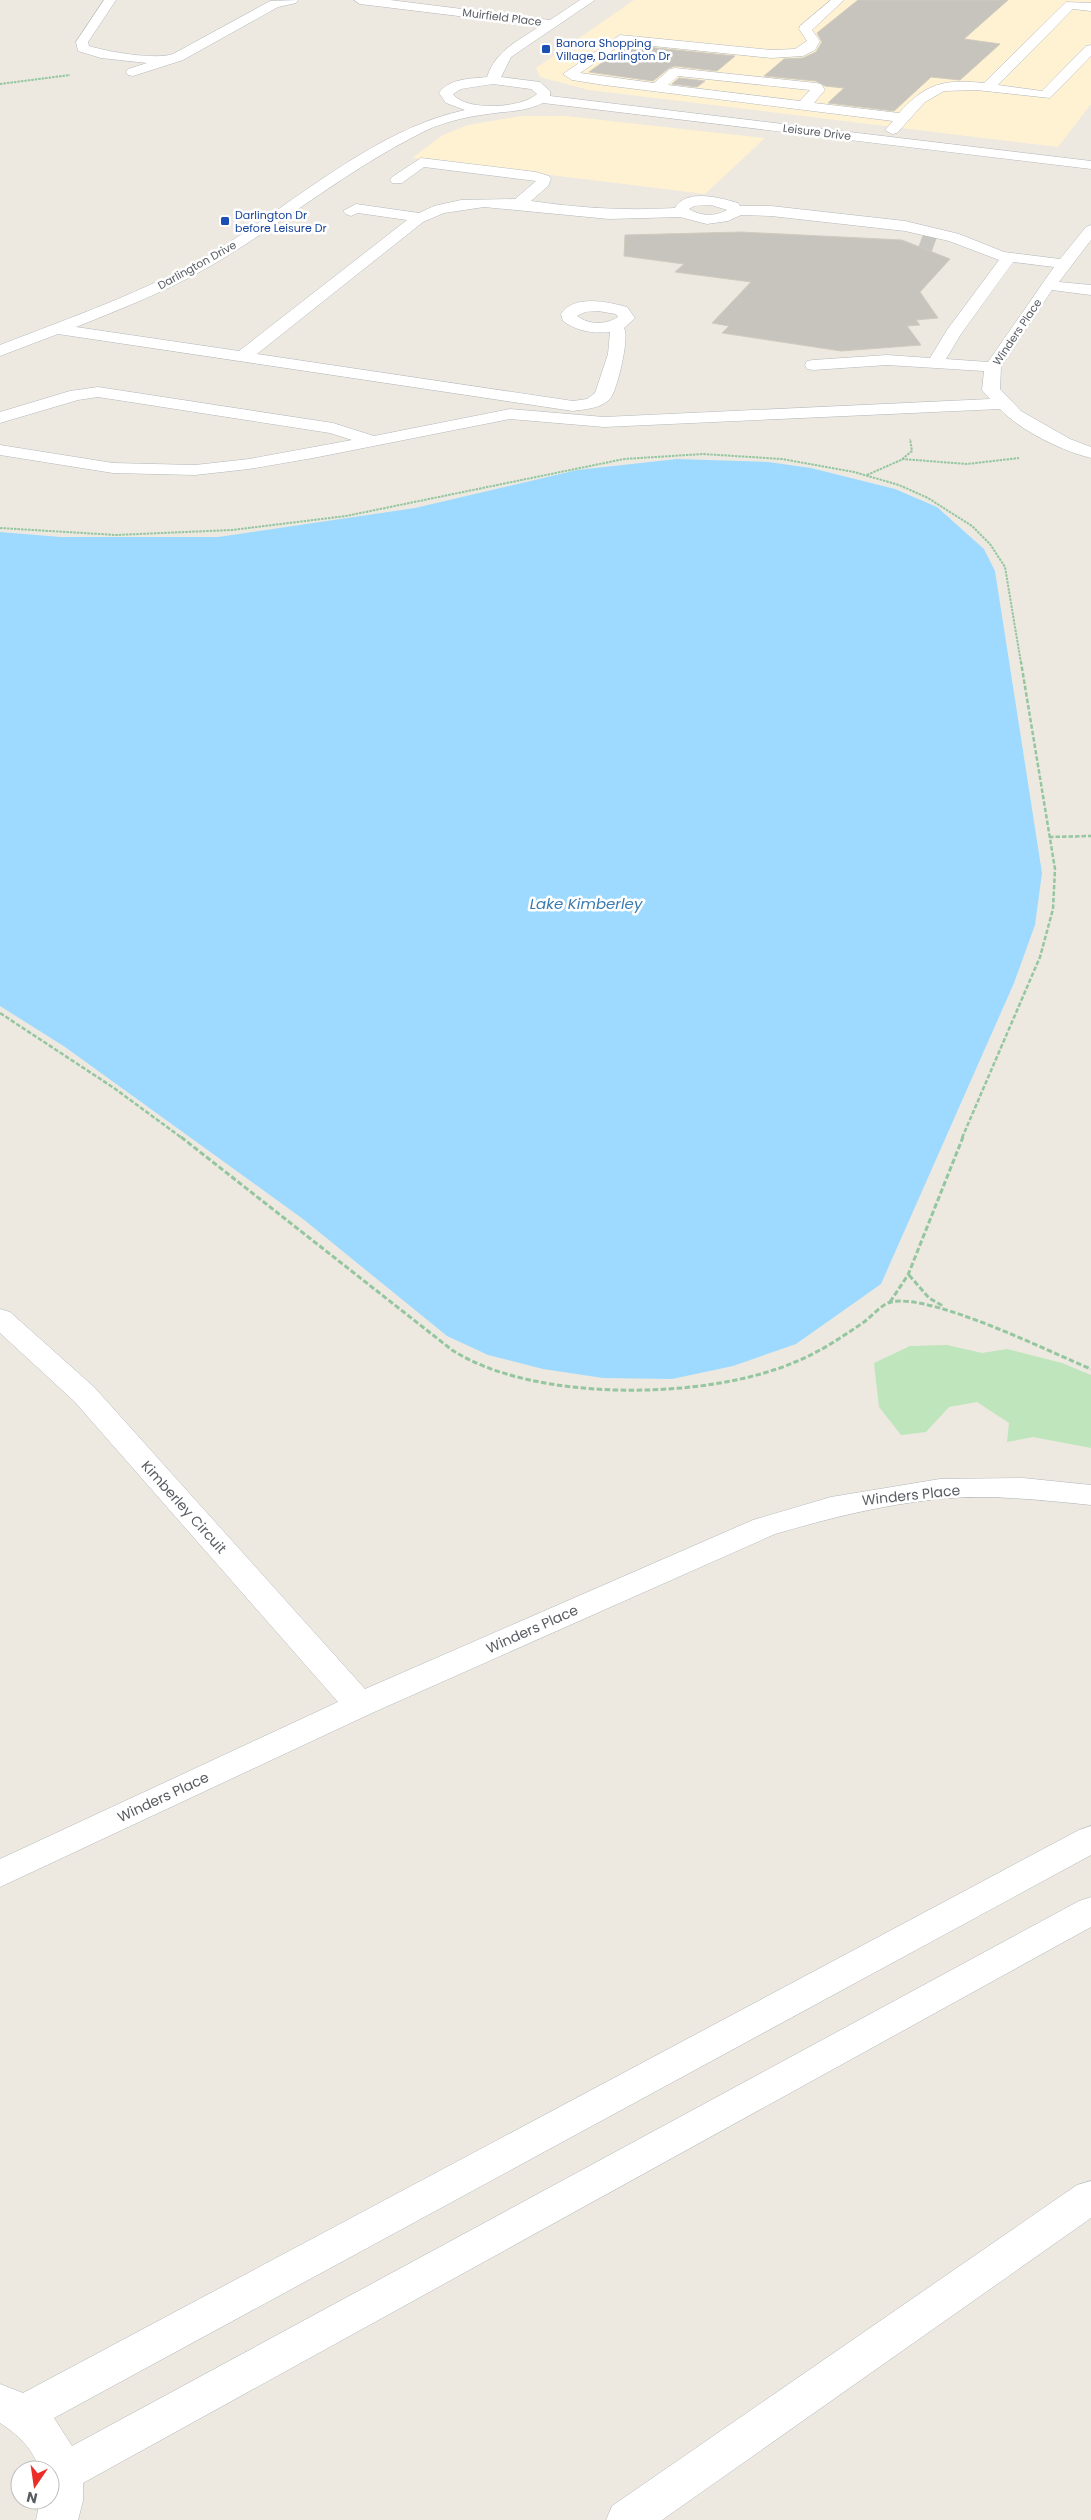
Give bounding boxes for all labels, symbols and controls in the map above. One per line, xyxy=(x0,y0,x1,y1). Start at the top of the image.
street label: Muirfield Place xyxy=(462,4,543,30)
place label: Banora Shopping Village, Darlington Dr xyxy=(556,35,670,64)
marker: Banora Shopping Village, Darlington Dr xyxy=(540,43,552,55)
street label: Leisure Drive xyxy=(782,120,852,144)
place label: Darlington Dr before Leisure Dr xyxy=(235,207,327,236)
marker: Darlington Dr before Leisure Dr xyxy=(219,215,231,227)
street label: Darlington Drive xyxy=(155,237,239,293)
street label: Winders Place xyxy=(989,295,1045,369)
water label: Lake Kimberley xyxy=(530,893,643,914)
street label: Kimberley Circuit xyxy=(137,1456,231,1558)
street label: Winders Place xyxy=(861,1480,961,1510)
street label: Winders Place xyxy=(483,1600,581,1658)
street label: Winders Place xyxy=(114,1767,212,1827)
north arrow xyxy=(10,2460,60,2510)
text: N xyxy=(25,2487,39,2509)

